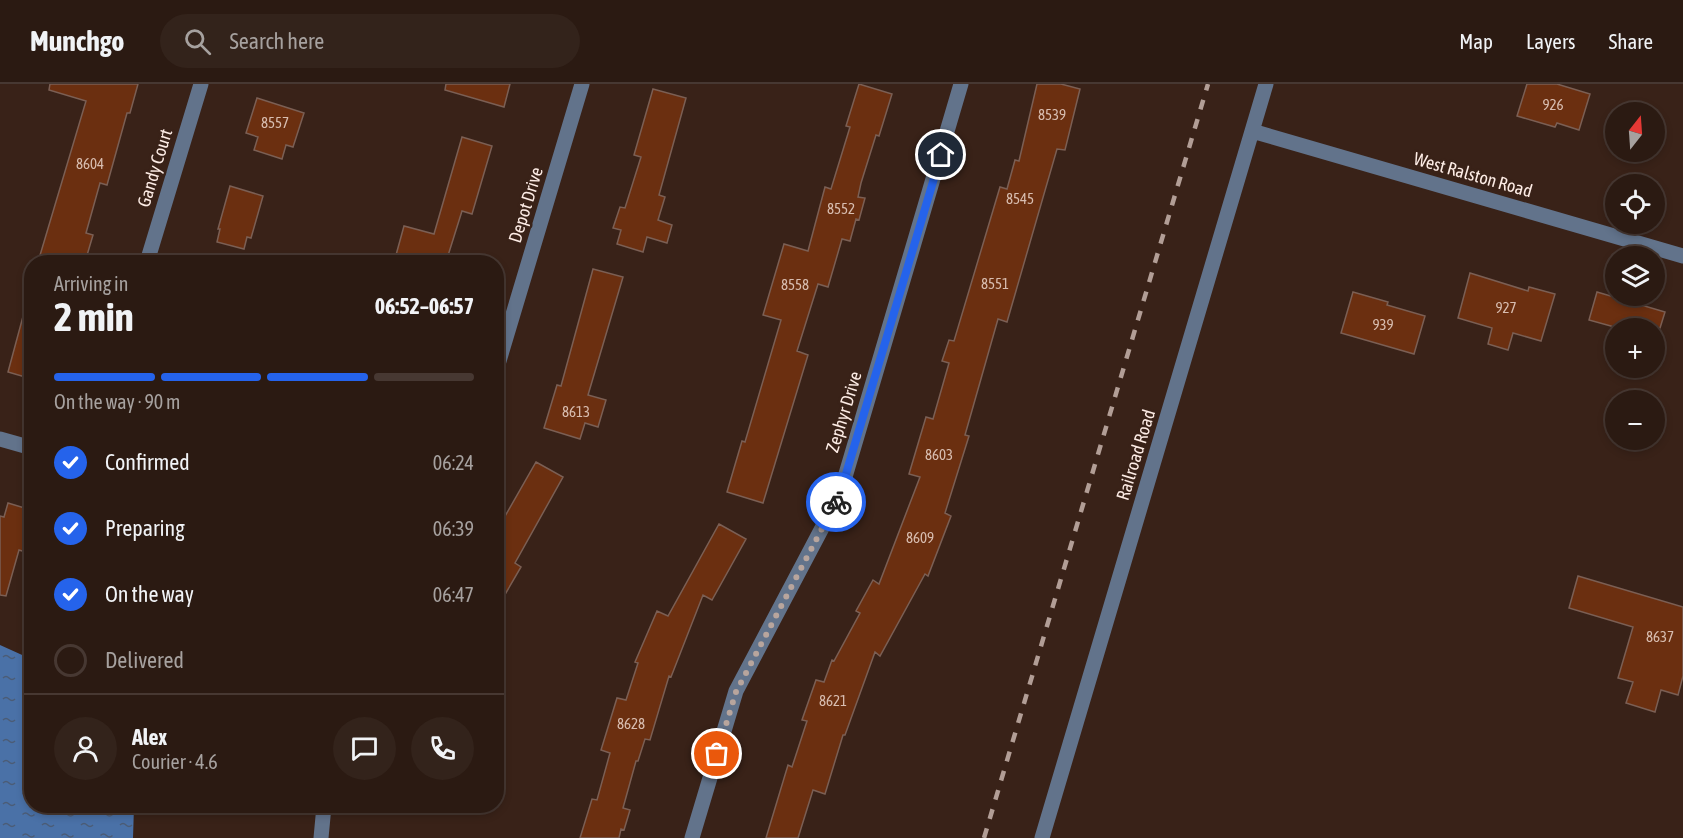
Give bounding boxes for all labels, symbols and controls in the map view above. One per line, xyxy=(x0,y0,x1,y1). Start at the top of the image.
search box xyxy=(160,14,580,68)
text: Munchgo xyxy=(30,25,124,57)
icon: search xyxy=(181,25,214,58)
text: Search here xyxy=(229,28,324,54)
text: Map xyxy=(1459,29,1493,53)
text: Layers xyxy=(1526,29,1576,53)
text: Share xyxy=(1609,29,1653,53)
house number: 926 xyxy=(1542,96,1564,113)
north arrow xyxy=(1605,102,1665,162)
map controls xyxy=(1605,102,1665,450)
house number: 8539 xyxy=(1038,106,1066,123)
house number: 8557 xyxy=(261,114,289,131)
street label: Gandy Court xyxy=(133,126,176,209)
pin xyxy=(915,129,966,180)
icon: home xyxy=(924,138,957,171)
street label: West Ralston Road xyxy=(1412,148,1535,201)
house number: 8604 xyxy=(76,155,104,172)
street label: Depot Drive xyxy=(504,165,547,245)
button: locate xyxy=(1605,174,1665,234)
house number: 8545 xyxy=(1006,190,1034,207)
house number: 8552 xyxy=(827,200,855,217)
button: layers xyxy=(1605,246,1665,306)
text: Arriving in xyxy=(54,272,128,295)
house number: 8551 xyxy=(981,275,1009,292)
house number: 8558 xyxy=(781,276,809,293)
text: 06:52–06:57 xyxy=(375,293,474,319)
text: 2 min xyxy=(54,295,134,339)
house number: 927 xyxy=(1495,299,1517,316)
house number: 939 xyxy=(1372,316,1394,333)
button: + xyxy=(1605,318,1665,378)
street label: Zephyr Drive xyxy=(821,369,866,455)
text: On the way · 90 m xyxy=(54,390,180,413)
button: − xyxy=(1605,390,1665,450)
house number: 8613 xyxy=(562,403,590,420)
street label: Railroad Road xyxy=(1112,407,1159,503)
icon: check xyxy=(54,446,87,479)
house number: 8603 xyxy=(925,446,953,463)
text: Confirmed xyxy=(105,449,190,475)
text: 06:24 xyxy=(433,451,474,474)
courier xyxy=(806,472,866,532)
icon: bike xyxy=(820,486,853,519)
icon: check xyxy=(54,512,87,545)
text: Preparing xyxy=(105,515,185,541)
text: 06:39 xyxy=(433,517,474,540)
house number: 8609 xyxy=(906,529,934,546)
icon: check xyxy=(54,578,87,611)
text: On the way xyxy=(105,581,194,607)
text: 06:47 xyxy=(433,583,474,606)
house number: 8637 xyxy=(1646,628,1674,645)
text: Delivered xyxy=(105,647,184,673)
house number: 8621 xyxy=(819,692,847,709)
house number: 8628 xyxy=(617,715,645,732)
button: person xyxy=(54,717,117,780)
button: chat xyxy=(333,717,396,780)
button: phone xyxy=(411,717,474,780)
text: Alex xyxy=(132,724,167,750)
pin xyxy=(691,728,742,779)
icon: bag xyxy=(700,737,733,770)
text: Courier · 4.6 xyxy=(132,750,218,773)

